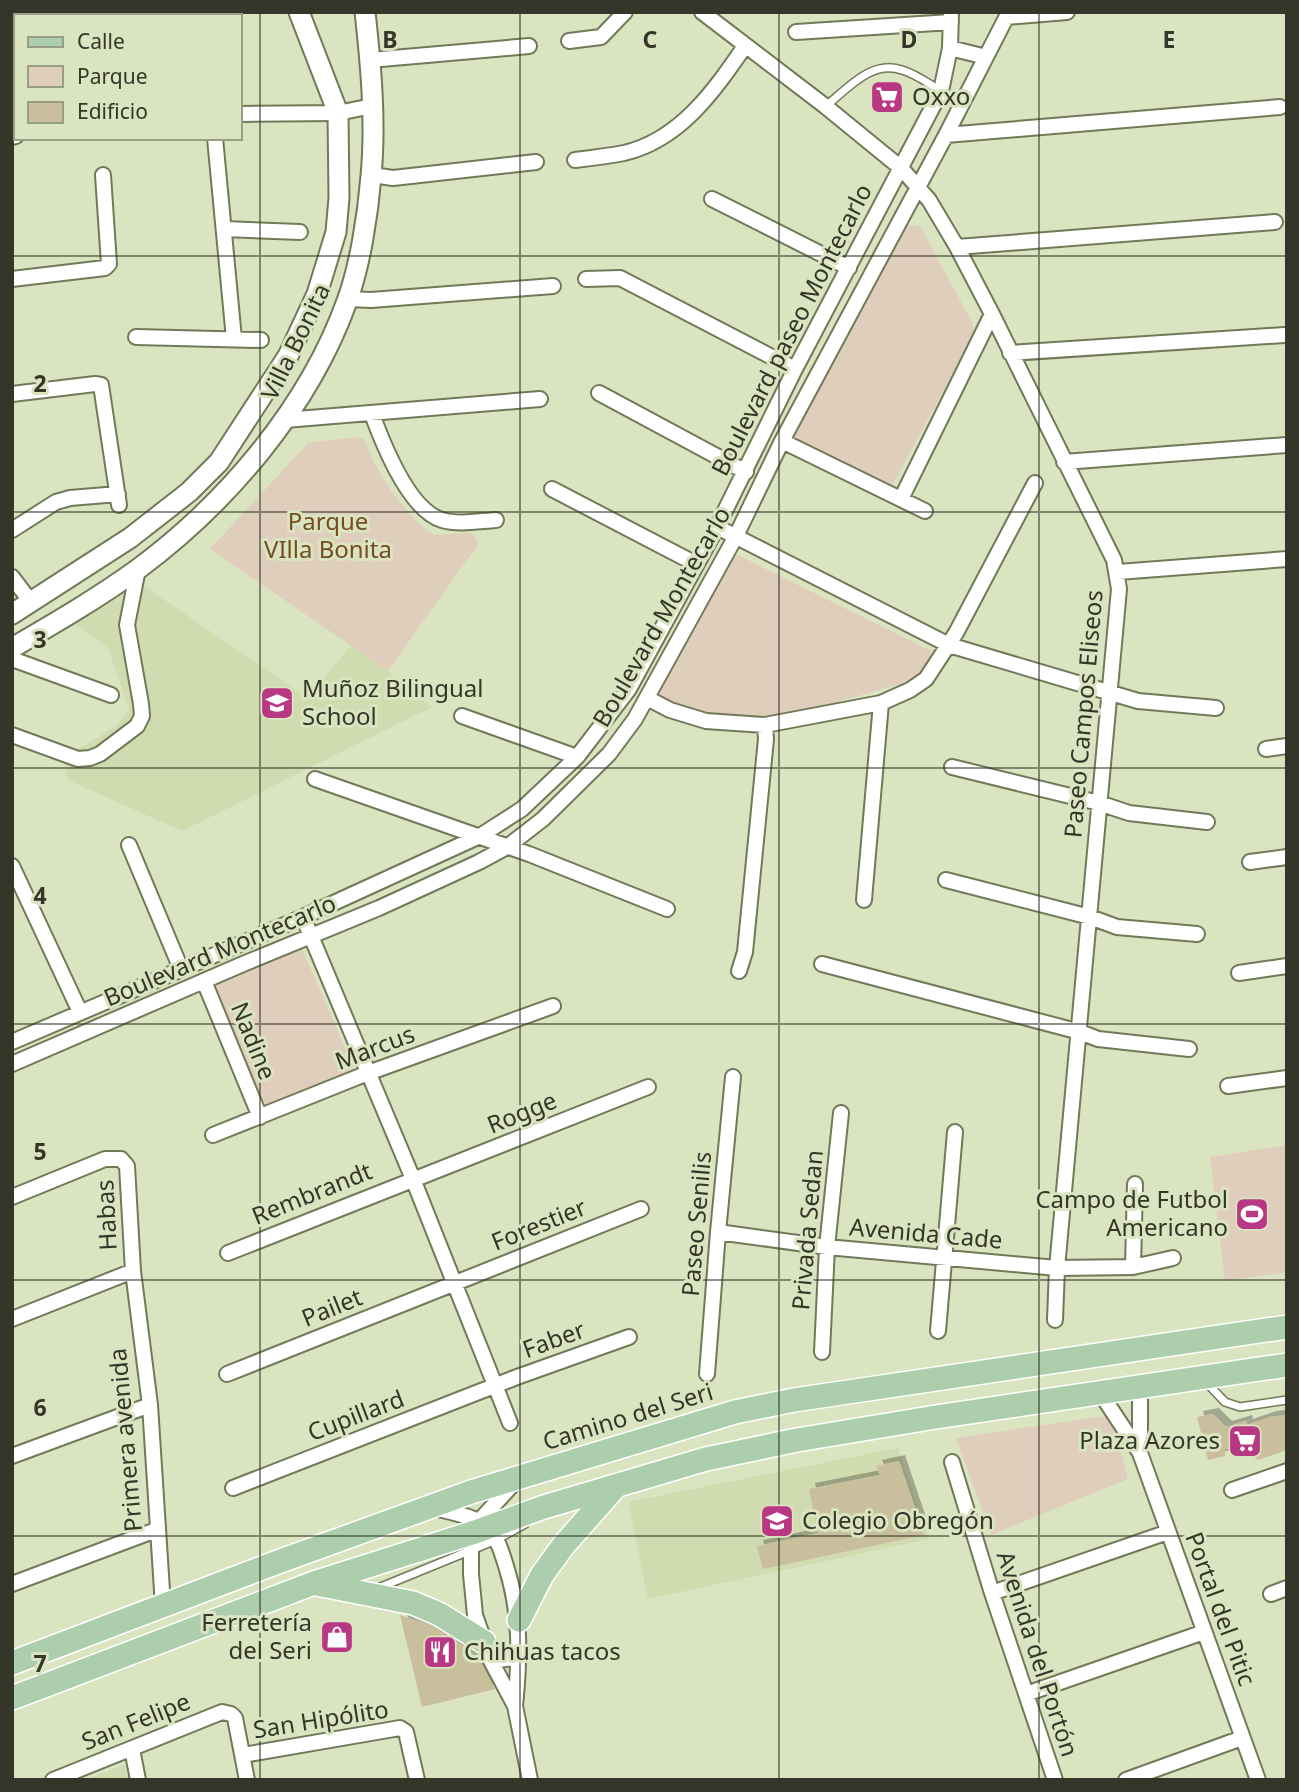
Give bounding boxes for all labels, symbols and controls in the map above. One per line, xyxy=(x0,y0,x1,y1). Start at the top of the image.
legend xyxy=(14,14,242,140)
text: B xyxy=(382,23,398,55)
text: C xyxy=(643,23,658,55)
text: D xyxy=(901,23,917,55)
text: E xyxy=(1163,23,1175,55)
text: Calle xyxy=(77,27,125,55)
text: Parque xyxy=(77,62,147,90)
supermarket icon: Oxxo xyxy=(868,78,906,116)
place label: Oxxo xyxy=(912,79,970,112)
text: Edificio xyxy=(77,97,148,125)
street label: Boulevard paseo Montecarlo xyxy=(703,178,879,481)
street label: Villa Bonita xyxy=(252,278,337,405)
text: 2 xyxy=(33,367,47,399)
street label: Boulevard Montecarlo xyxy=(584,500,737,732)
park label: Parque VIlla Bonita xyxy=(264,504,392,565)
street label: Paseo Campos Eliseos xyxy=(1055,589,1110,839)
text: 3 xyxy=(33,623,47,655)
place label: Muñoz Bilingual School xyxy=(302,671,484,732)
school or university icon: Muñoz Bilingual School xyxy=(258,684,296,722)
text: 4 xyxy=(33,879,47,911)
street label: Boulevard Montecarlo xyxy=(98,886,341,1013)
street label: Nadine xyxy=(224,997,285,1084)
street label: Marcus xyxy=(330,1016,419,1077)
street label: Rogge xyxy=(482,1083,561,1140)
text: 5 xyxy=(33,1135,47,1167)
street label: Privada Sedan xyxy=(783,1148,830,1311)
street label: Paseo Senilis xyxy=(673,1150,718,1298)
street label: Rembrandt xyxy=(246,1153,377,1232)
street label: Habas xyxy=(87,1179,124,1251)
place label: Campo de Futbol Americano xyxy=(1035,1182,1228,1243)
street label: Forestier xyxy=(486,1190,591,1258)
sports icon: Campo de Futbol Americano xyxy=(1233,1195,1271,1233)
street label: Avenida Cade xyxy=(848,1209,1004,1256)
street label: Pailet xyxy=(296,1279,367,1334)
street label: Faber xyxy=(518,1312,589,1365)
street label: Primera avenida xyxy=(100,1347,149,1533)
street label: Camino del Seri xyxy=(538,1374,717,1457)
street label: Cupillard xyxy=(302,1381,409,1448)
text: 6 xyxy=(33,1391,47,1423)
supermarket icon: Plaza Azores xyxy=(1226,1422,1264,1460)
place label: Plaza Azores xyxy=(1079,1423,1220,1456)
school or university icon: Colegio Obregón xyxy=(758,1502,796,1540)
place label: Colegio Obregón xyxy=(802,1503,994,1536)
street label: Portal del Pitic xyxy=(1178,1527,1265,1690)
street label: Avenida del Portón xyxy=(990,1547,1087,1761)
place label: Ferretería del Seri xyxy=(201,1605,312,1666)
shop icon: Ferretería del Seri xyxy=(318,1618,356,1656)
restaurant icon: Chihuas tacos xyxy=(421,1633,459,1671)
place label: Chihuas tacos xyxy=(464,1634,621,1667)
text: 7 xyxy=(33,1647,47,1679)
street label: San Felipe xyxy=(76,1684,195,1757)
street label: San Hipólito xyxy=(251,1692,391,1745)

